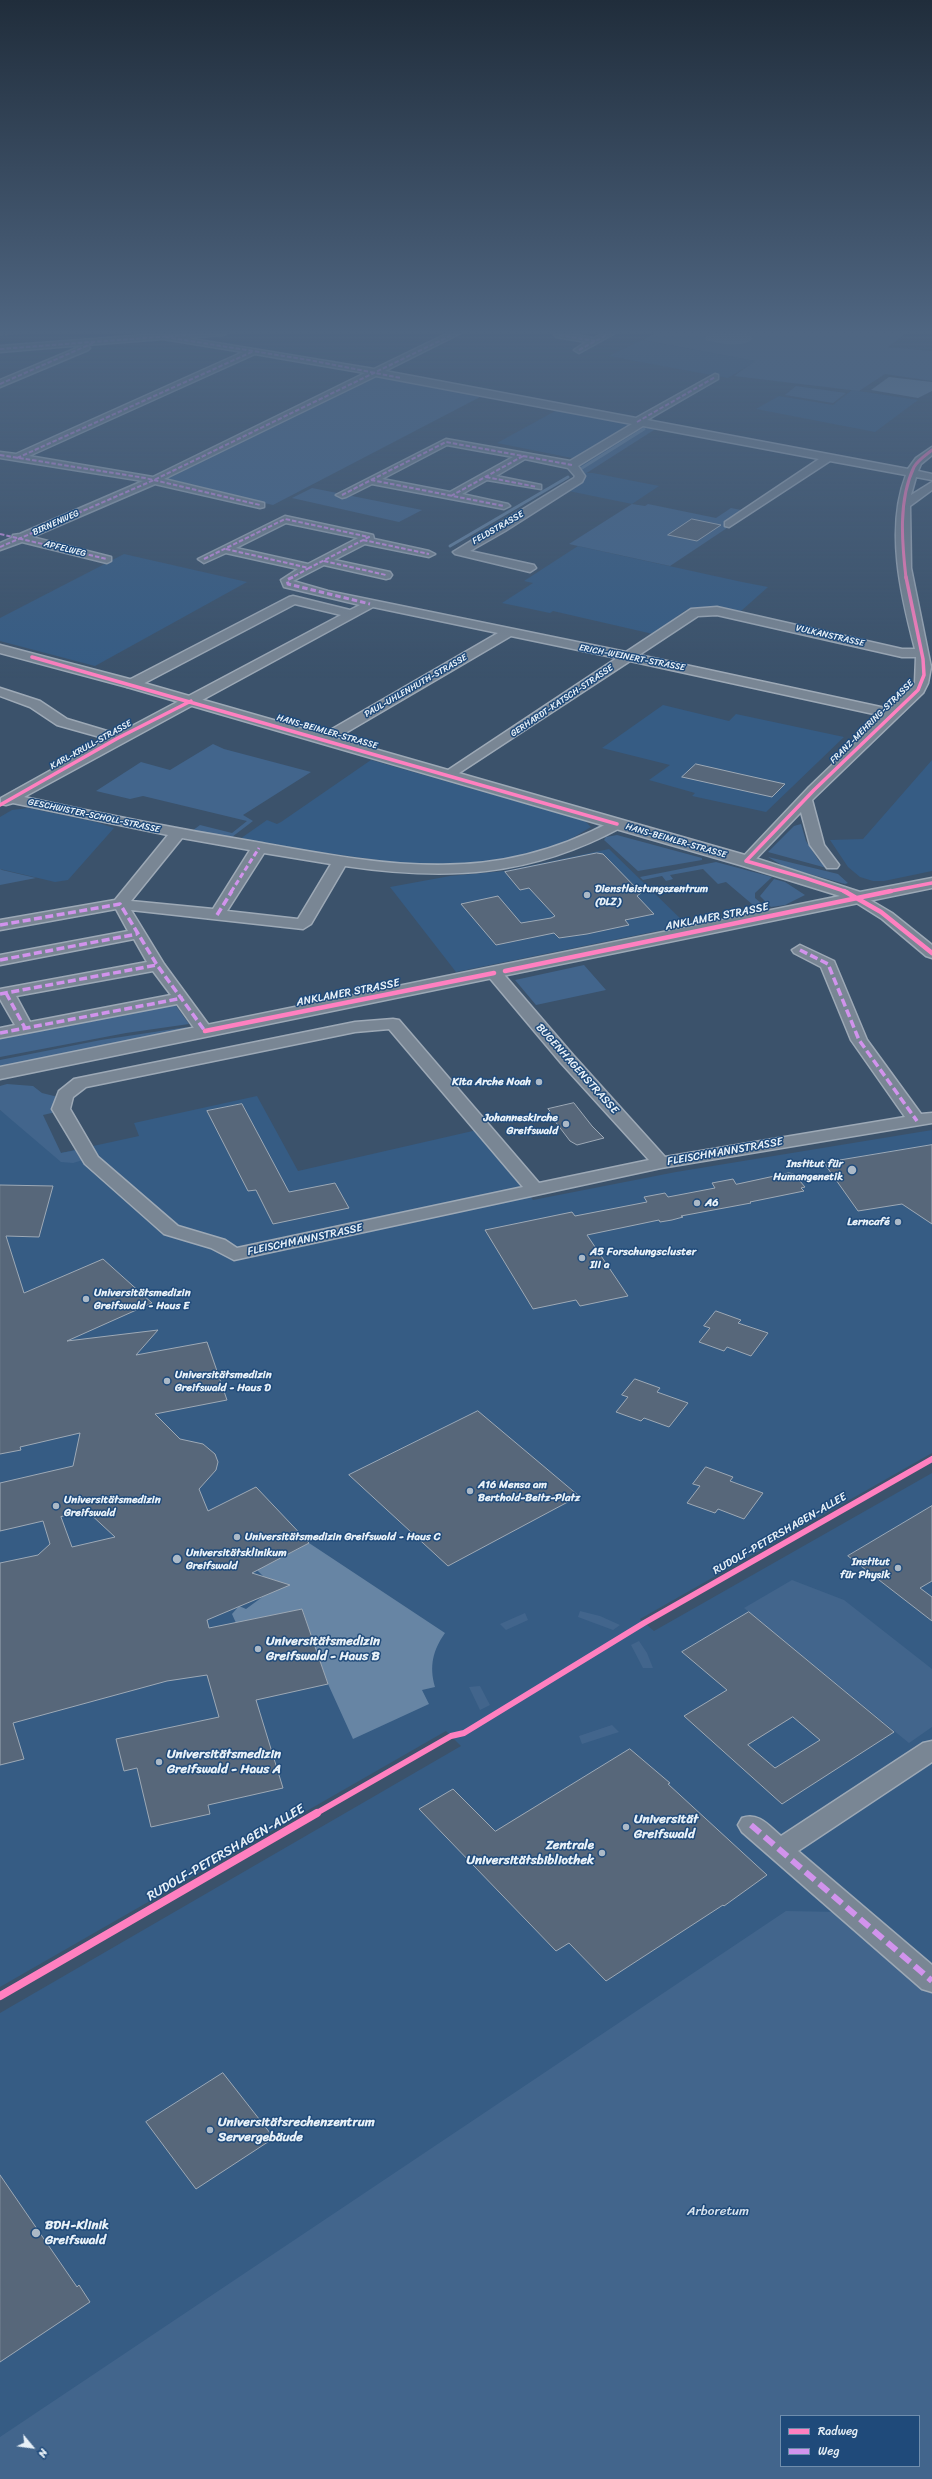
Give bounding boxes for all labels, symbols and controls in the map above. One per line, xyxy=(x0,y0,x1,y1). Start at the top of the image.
street label: BIRNENWEG xyxy=(31,508,81,538)
street label: FELDSTRASSE xyxy=(470,509,526,547)
street label: APFELWEG xyxy=(43,539,87,559)
street label: VULKANSTRASSE xyxy=(795,623,865,649)
street label: ERICH-WEINERT-STRASSE xyxy=(578,642,686,674)
street label: PAUL-UHLENHUTH-STRASSE xyxy=(363,652,469,720)
street label: GERHARDT-KATSCH-STRASSE xyxy=(509,663,615,739)
street label: FRANZ-MEHRING-STRASSE xyxy=(828,678,916,766)
street label: HANS-BEIMLER-STRASSE xyxy=(275,712,379,752)
street label: KARL-KRULL-STRASSE xyxy=(48,718,134,772)
street label: GESCHWISTER-SCHOLL-STRASSE xyxy=(27,797,161,835)
street label: HANS-BEIMLER-STRASSE xyxy=(624,821,728,861)
place label: Dienstleistungszentrum (DLZ) xyxy=(595,882,708,908)
marker: Dienstleistungszentrum (DLZ) xyxy=(582,890,592,900)
street label: ANKLAMER STRASSE xyxy=(664,901,770,933)
street label: ANKLAMER STRASSE xyxy=(295,977,401,1009)
street label: BUGENHAGENSTRASSE xyxy=(533,1021,621,1117)
place label: Kita Arche Noah xyxy=(452,1075,531,1089)
marker: Kita Arche Noah xyxy=(534,1077,544,1087)
place label: Johanneskirche Greifswald xyxy=(483,1111,558,1137)
marker: Johanneskirche Greifswald xyxy=(561,1119,571,1129)
street label: FLEISCHMANNSTRASSE xyxy=(666,1135,784,1169)
place label: Institut für Humangenetik xyxy=(773,1157,843,1183)
marker: Institut für Humangenetik xyxy=(846,1164,858,1176)
place label: A6 xyxy=(705,1196,718,1210)
marker: A6 xyxy=(692,1198,702,1208)
place label: Lerncafé xyxy=(847,1215,890,1229)
marker: Lerncafé xyxy=(893,1217,903,1227)
street label: FLEISCHMANNSTRASSE xyxy=(246,1221,364,1259)
place label: A5 Forschungscluster III a xyxy=(590,1245,696,1271)
marker: A5 Forschungscluster III a xyxy=(577,1253,587,1263)
place label: Universitätsmedizin Greifswald - Haus E xyxy=(94,1286,191,1312)
marker: Universitätsmedizin Greifswald - Haus E xyxy=(81,1294,91,1304)
place label: Universitätsmedizin Greifswald - Haus D xyxy=(175,1368,272,1394)
marker: Universitätsmedizin Greifswald - Haus D xyxy=(162,1376,172,1386)
place label: A16 Mensa am Berthold-Beitz-Platz xyxy=(478,1478,580,1504)
marker: A16 Mensa am Berthold-Beitz-Platz xyxy=(465,1486,475,1496)
street label: RUDOLF-PETERSHAGEN-ALLEE xyxy=(711,1490,849,1578)
place label: Universitätsmedizin Greifswald xyxy=(64,1493,161,1519)
marker: Universitätsmedizin Greifswald xyxy=(51,1501,61,1511)
place label: Universitätsmedizin Greifswald - Haus C xyxy=(245,1530,441,1544)
marker: Universitätsmedizin Greifswald - Haus C xyxy=(232,1532,242,1542)
place label: Universitätsklinikum Greifswald xyxy=(186,1546,287,1572)
marker: Universitätsklinikum Greifswald xyxy=(171,1553,183,1565)
place label: Institut für Physik xyxy=(840,1555,890,1581)
marker: Institut für Physik xyxy=(893,1563,903,1573)
place label: Universitätsmedizin Greifswald - Haus B xyxy=(266,1634,380,1665)
marker: Universitätsmedizin Greifswald - Haus B xyxy=(253,1644,263,1654)
place label: Universitätsmedizin Greifswald - Haus A xyxy=(167,1747,281,1778)
marker: Universitätsmedizin Greifswald - Haus A xyxy=(154,1757,164,1767)
street label: RUDOLF-PETERSHAGEN-ALLEE xyxy=(144,1801,308,1905)
place label: Universität Greifswald xyxy=(634,1812,698,1843)
marker: Universität Greifswald xyxy=(621,1822,631,1832)
place label: Zentrale Universitätsbibliothek xyxy=(466,1838,594,1869)
marker: Zentrale Universitätsbibliothek xyxy=(597,1848,607,1858)
place label: Universitätsrechenzentrum Servergebäude xyxy=(218,2115,375,2146)
marker: Universitätsrechenzentrum Servergebäude xyxy=(205,2125,215,2135)
park label: Arboretum xyxy=(687,2204,749,2220)
place label: BDH-Klinik Greifswald xyxy=(45,2218,109,2249)
marker: BDH-Klinik Greifswald xyxy=(30,2227,42,2239)
legend xyxy=(780,2415,920,2467)
text: Radweg xyxy=(818,2420,858,2442)
north arrow xyxy=(12,2427,52,2467)
text: Weg xyxy=(818,2440,839,2462)
text: N xyxy=(33,2445,53,2461)

